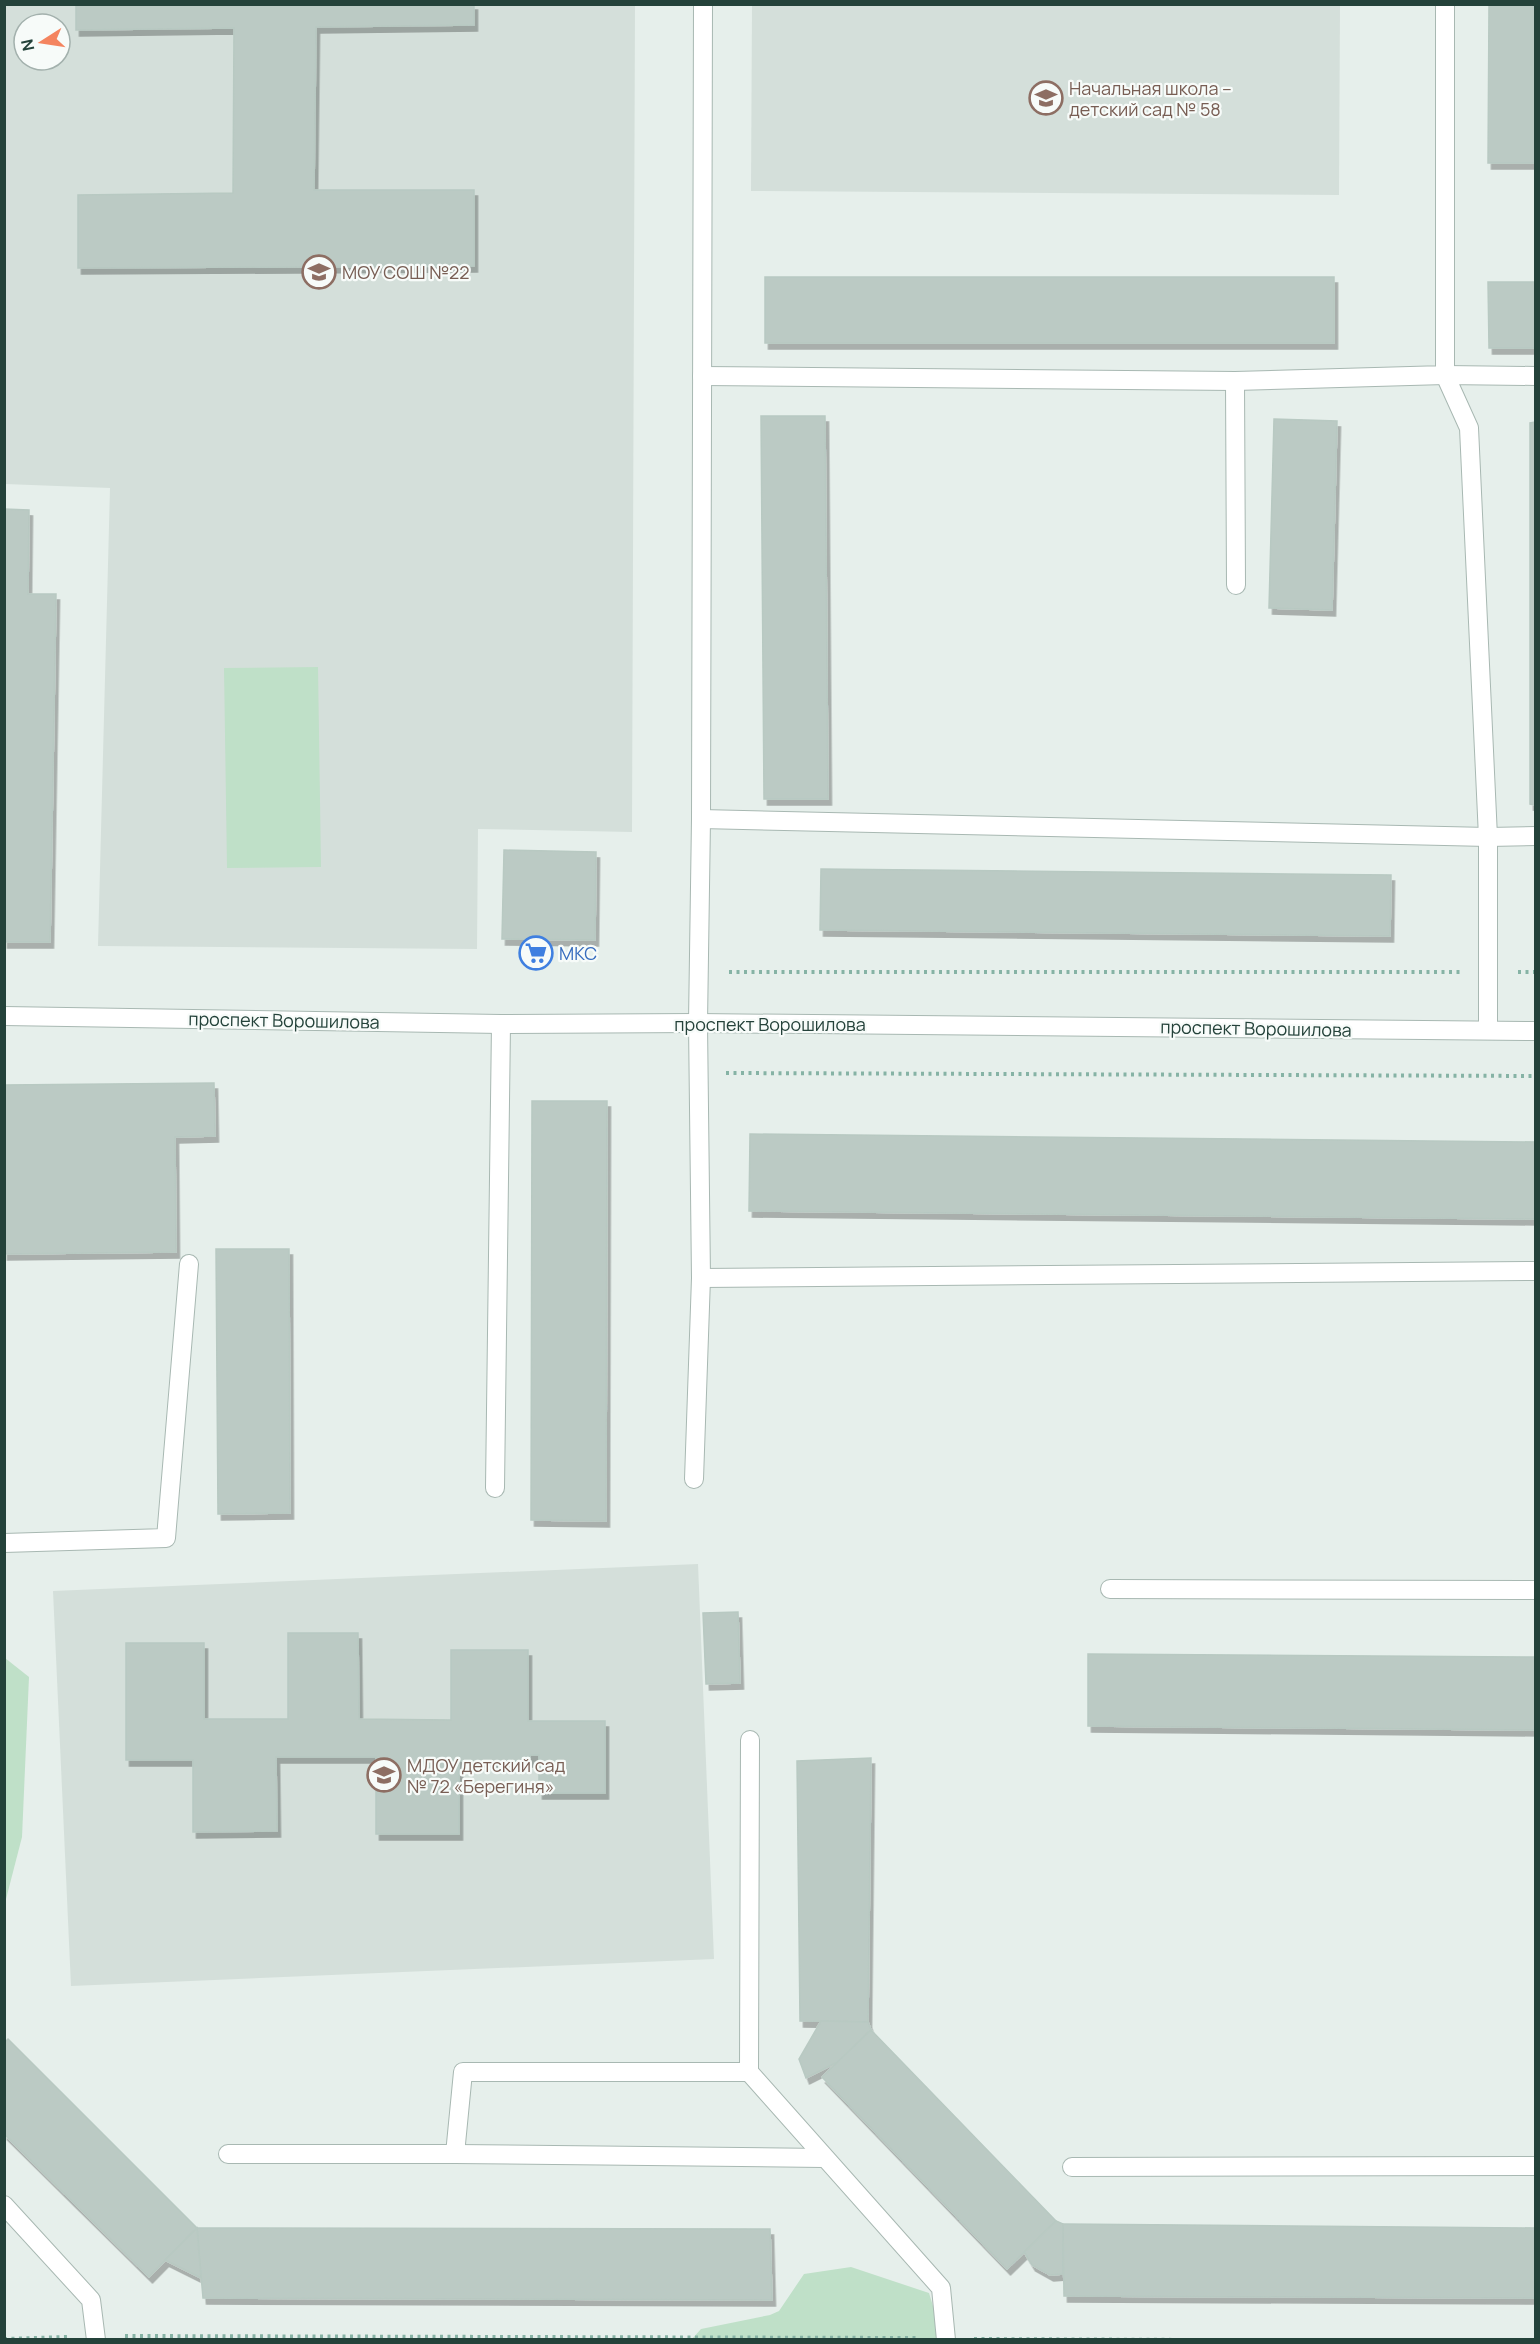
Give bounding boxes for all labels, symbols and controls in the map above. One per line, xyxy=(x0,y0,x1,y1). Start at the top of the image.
north arrow xyxy=(12,12,72,72)
text: N xyxy=(15,37,39,53)
place label: Начальная школа – детский сад № 58 xyxy=(1069,76,1232,121)
school or university icon: Начальная школа – детский сад № 58 xyxy=(1028,80,1064,116)
school or university icon: МОУ СОШ №22 xyxy=(301,254,337,290)
place label: МОУ СОШ №22 xyxy=(342,260,470,284)
supermarket icon: МКС xyxy=(518,935,554,971)
place label: МКС xyxy=(559,941,597,965)
street label: проспект Ворошилова xyxy=(188,1006,380,1034)
street label: проспект Ворошилова xyxy=(674,1012,866,1036)
street label: проспект Ворошилова xyxy=(1160,1014,1352,1042)
place label: МДОУ детский сад № 72 «Берегиня» xyxy=(407,1753,566,1798)
school or university icon: МДОУ детский сад № 72 «Берегиня» xyxy=(366,1757,402,1793)

